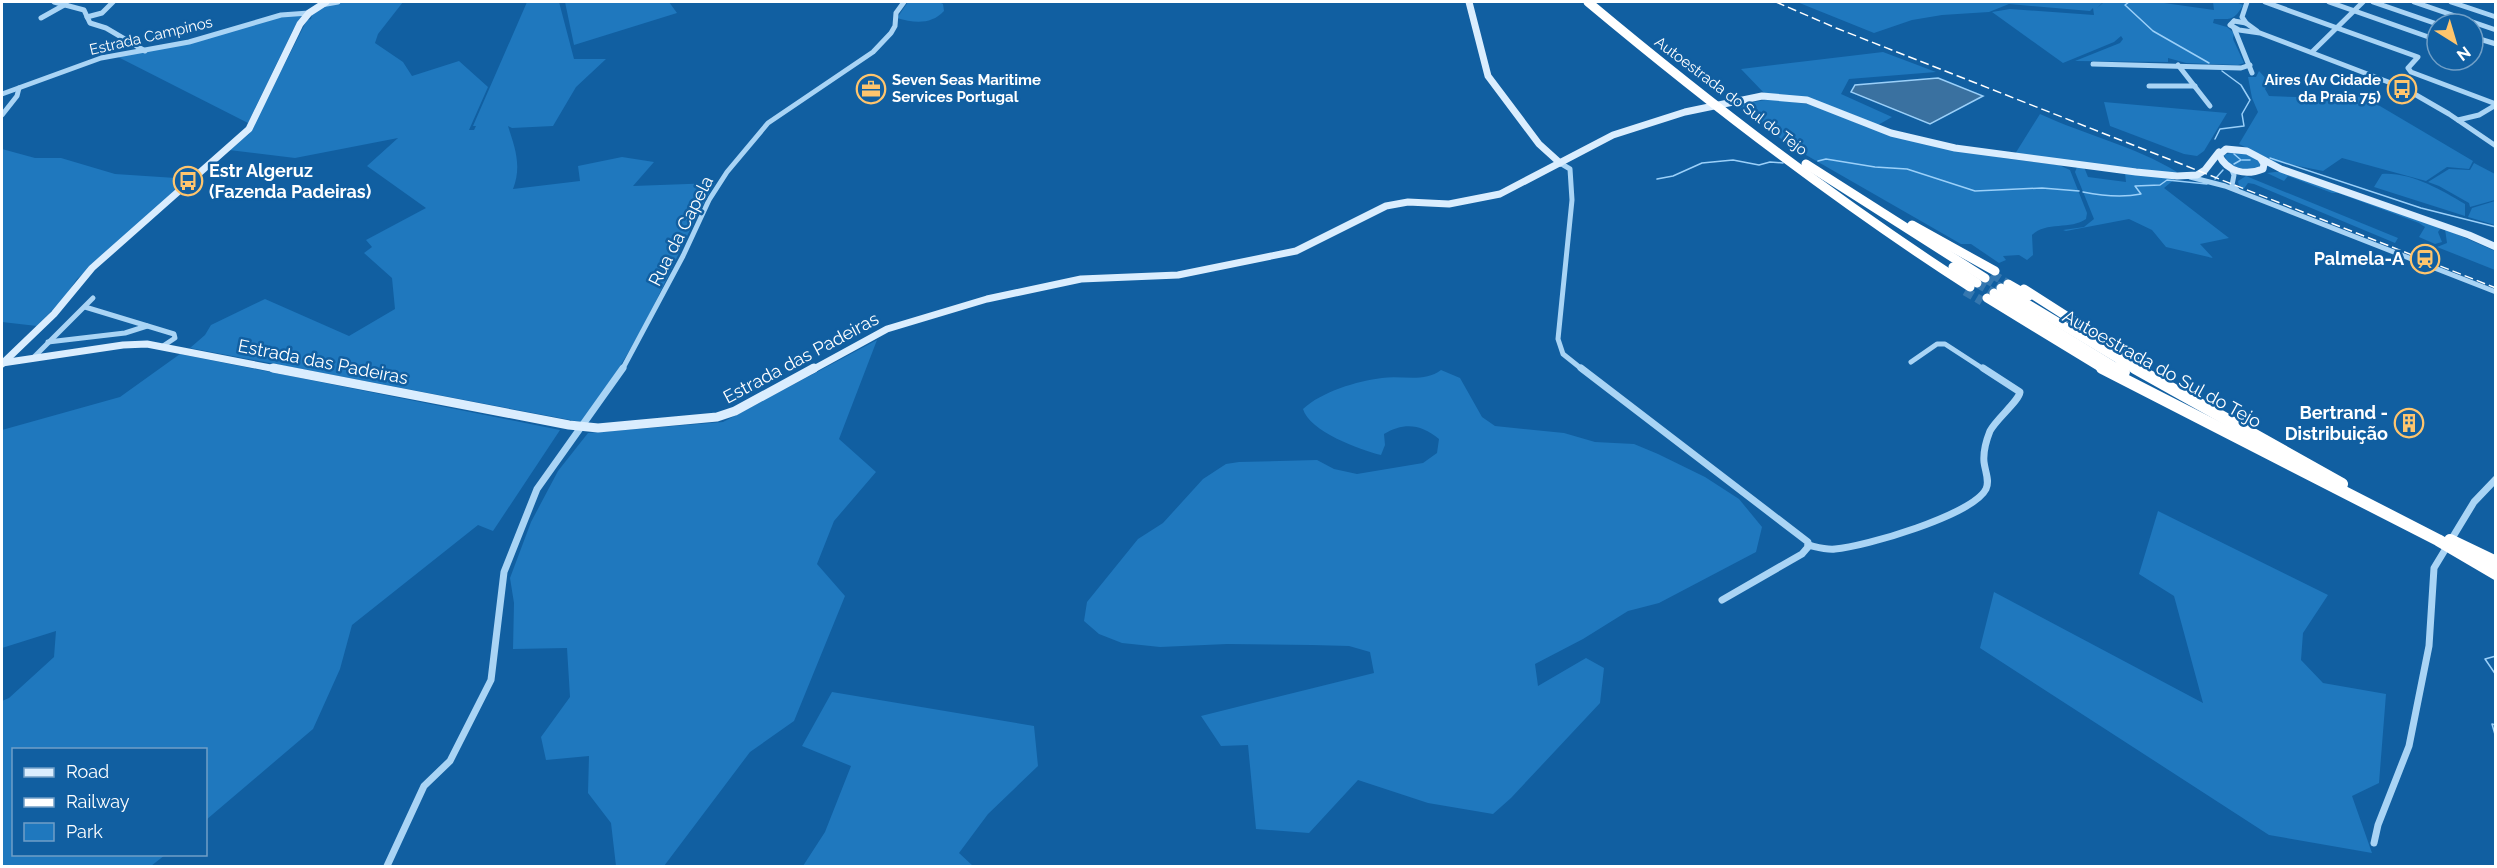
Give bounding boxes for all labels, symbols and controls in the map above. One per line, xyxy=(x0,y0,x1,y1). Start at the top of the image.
north arrow xyxy=(2425,12,2485,72)
street label: Estrada Campinos xyxy=(88,13,214,59)
street label: Autoestrada do Sul do Tejo xyxy=(1651,33,1811,159)
text: N xyxy=(2453,42,2474,65)
place label: Seven Seas Maritime Services Portugal xyxy=(892,71,1041,106)
place label: Aires (Av Cidade da Praia 75) xyxy=(2265,71,2381,106)
office icon: Seven Seas Maritime Services Portugal xyxy=(855,73,887,105)
bus stop icon: Aires (Av Cidade da Praia 75) xyxy=(2386,73,2418,105)
place label: Estr Algeruz (Fazenda Padeiras) xyxy=(209,160,371,202)
bus stop icon: Estr Algeruz (Fazenda Padeiras) xyxy=(172,165,204,197)
street label: Rua da Capela xyxy=(644,172,717,289)
station icon: Palmela-A xyxy=(2409,243,2441,275)
place label: Palmela-A xyxy=(2314,248,2405,269)
street label: Autoestrada do Sul do Tejo xyxy=(2059,305,2265,432)
street label: Estrada das Padeiras xyxy=(719,308,882,407)
street label: Estrada das Padeiras xyxy=(236,335,410,388)
place label: Bertrand - Distribuição xyxy=(2285,402,2388,444)
building icon: Bertrand - Distribuição xyxy=(2393,407,2425,439)
legend xyxy=(12,748,207,856)
text: Road xyxy=(66,761,109,782)
text: Railway xyxy=(66,791,130,812)
text: Park xyxy=(66,821,103,842)

